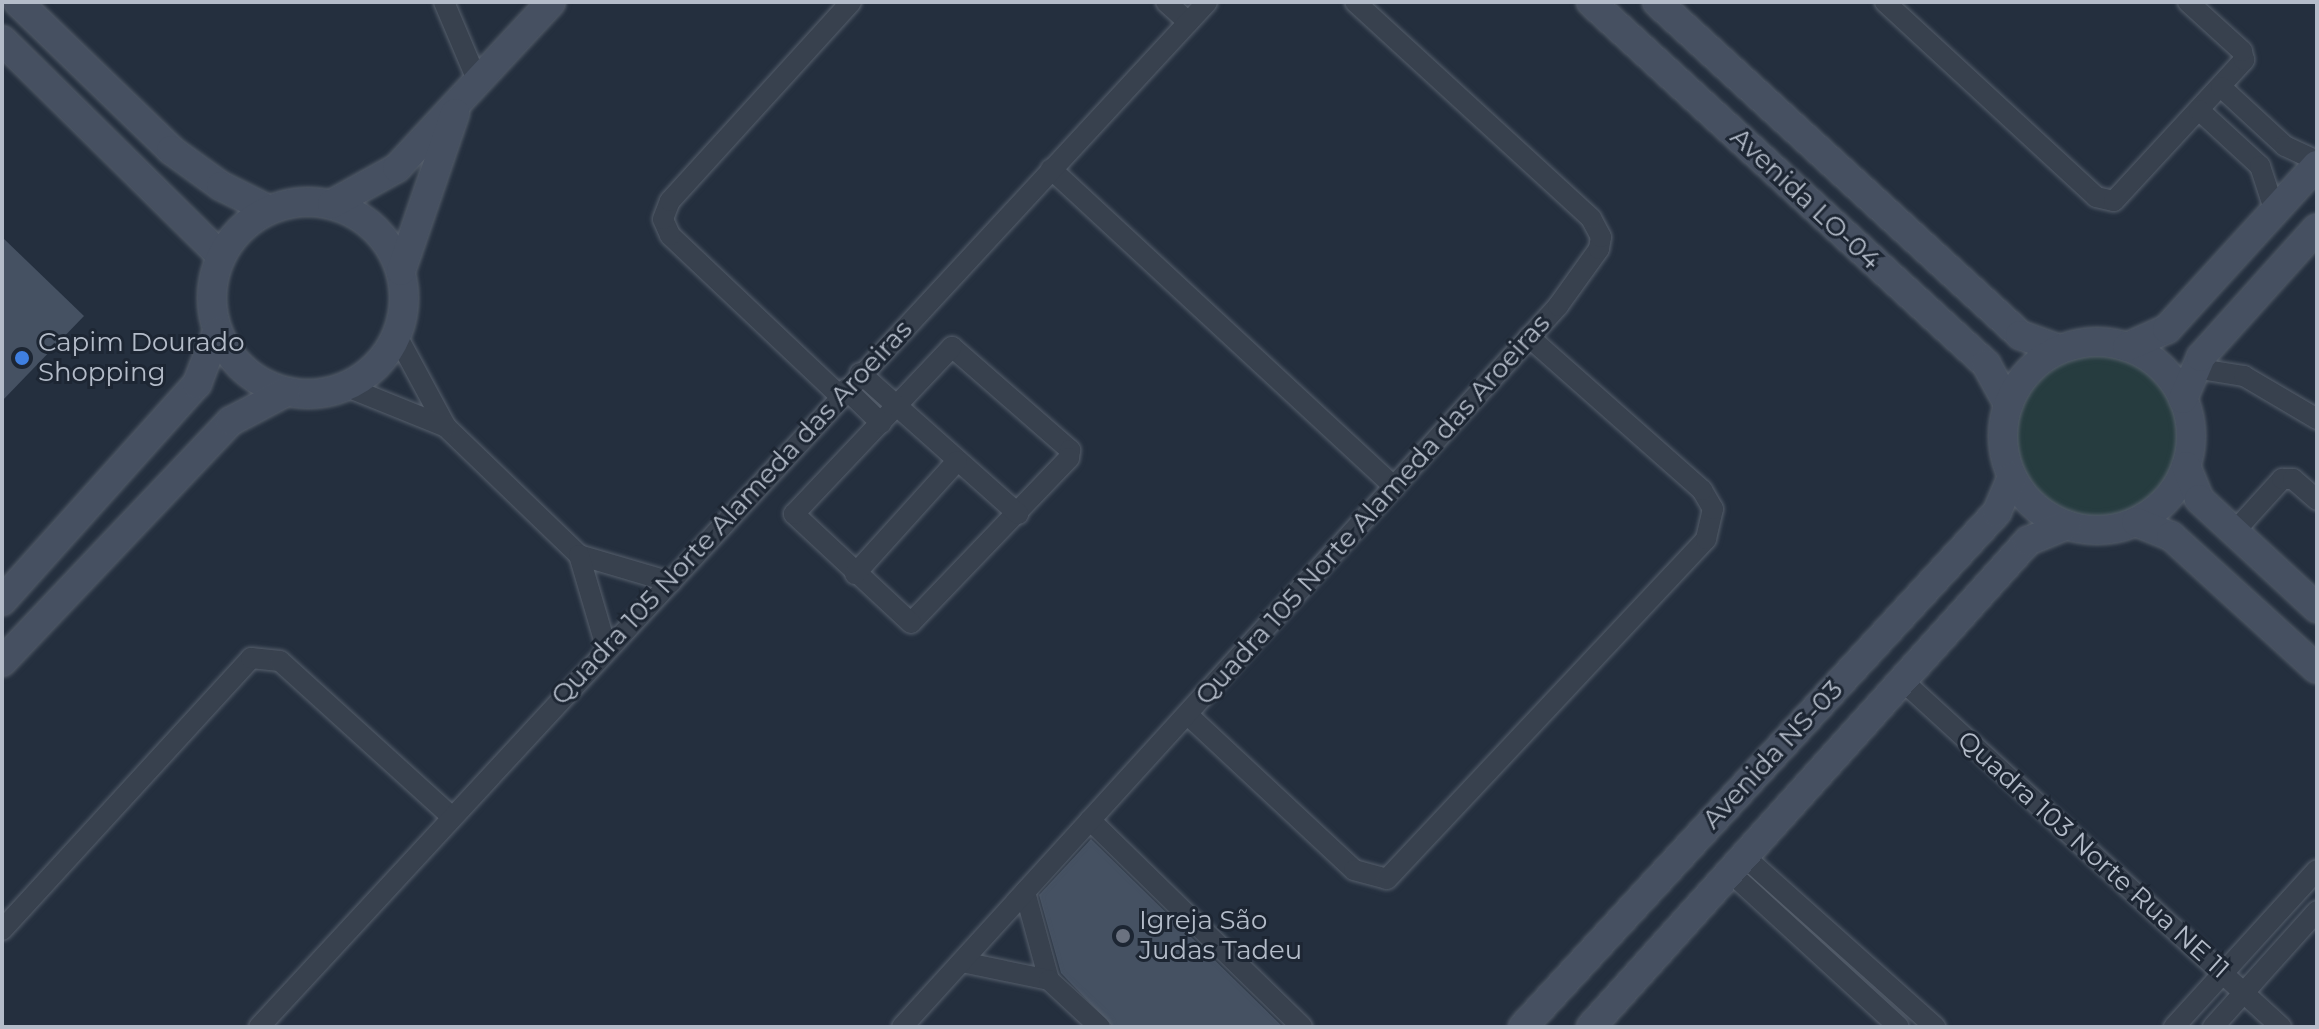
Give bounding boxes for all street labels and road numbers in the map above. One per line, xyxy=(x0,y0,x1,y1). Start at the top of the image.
street label: Avenida LO-04 xyxy=(1724,122,1886,276)
street label: Quadra 105 Norte Alameda das Aroeiras xyxy=(1189,308,1557,712)
street label: Quadra 105 Norte Alameda das Aroeiras xyxy=(545,314,919,712)
street label: Avenida NS-03 xyxy=(1696,674,1850,836)
street label: Quadra 103 Norte Rua NE 11 xyxy=(1951,725,2235,985)

